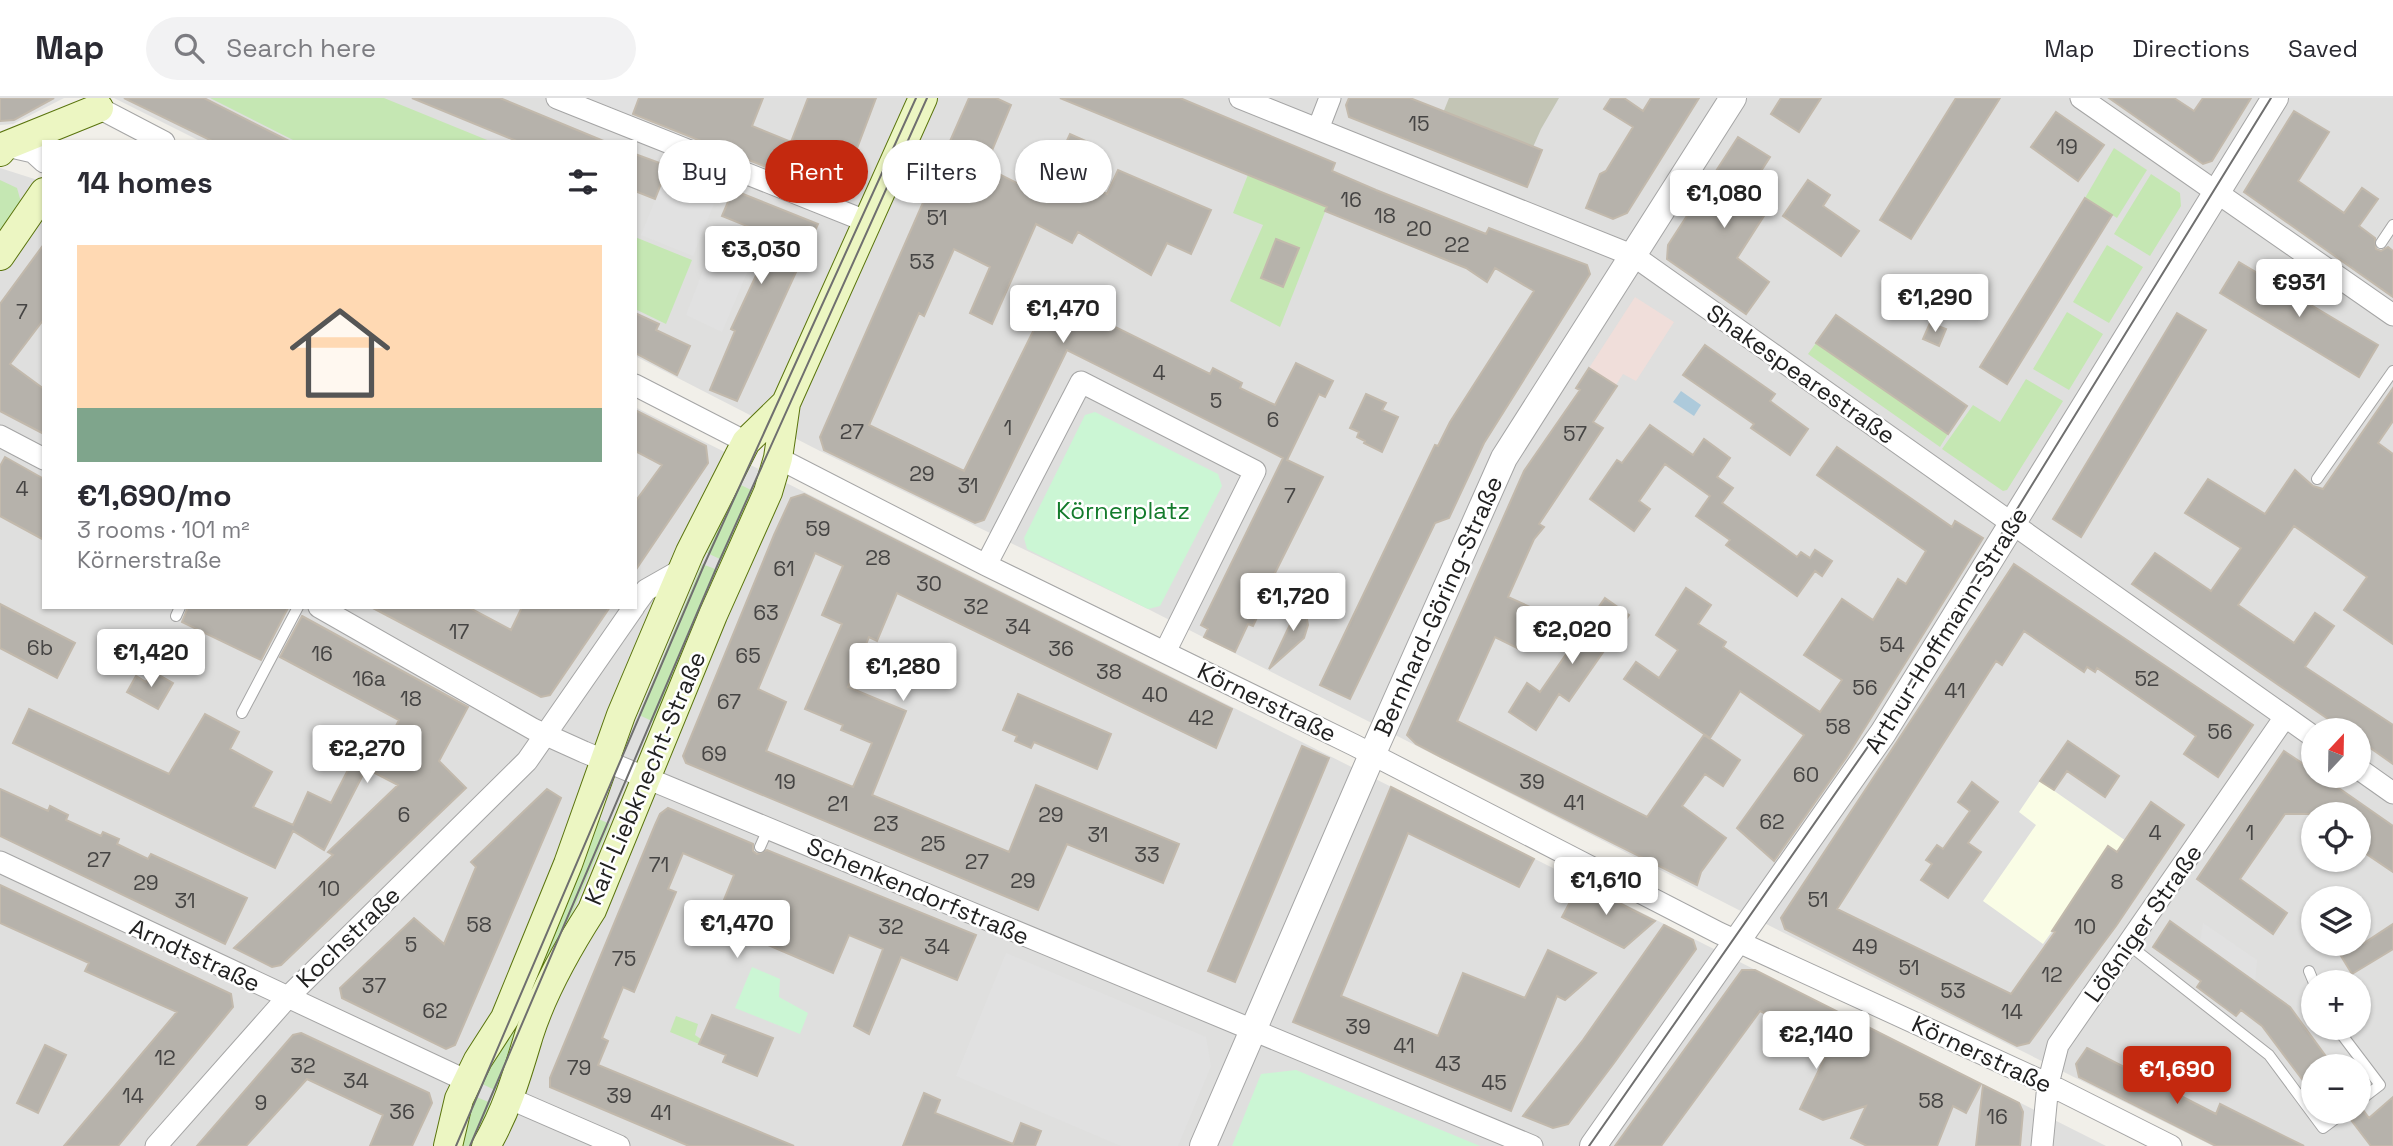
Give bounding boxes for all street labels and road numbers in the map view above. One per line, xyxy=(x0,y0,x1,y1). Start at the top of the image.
street label: Shakespearestraße xyxy=(1700,297,1902,451)
street label: Bernhard-Göring-Straße xyxy=(1367,471,1509,741)
street label: Arthur-Hoffmann-Straße xyxy=(1857,501,2035,759)
street label: Karl-Liebknecht-Straße xyxy=(577,647,713,909)
street label: Körnerstraße xyxy=(1192,655,1342,749)
street label: Schenkendorfstraße xyxy=(802,830,1034,952)
street label: Lößniger Straße xyxy=(2077,838,2209,1008)
street label: Kochstraße xyxy=(289,880,407,994)
street label: Arndtstraße xyxy=(125,911,265,999)
street label: Körnerstraße xyxy=(1907,1008,2057,1100)

